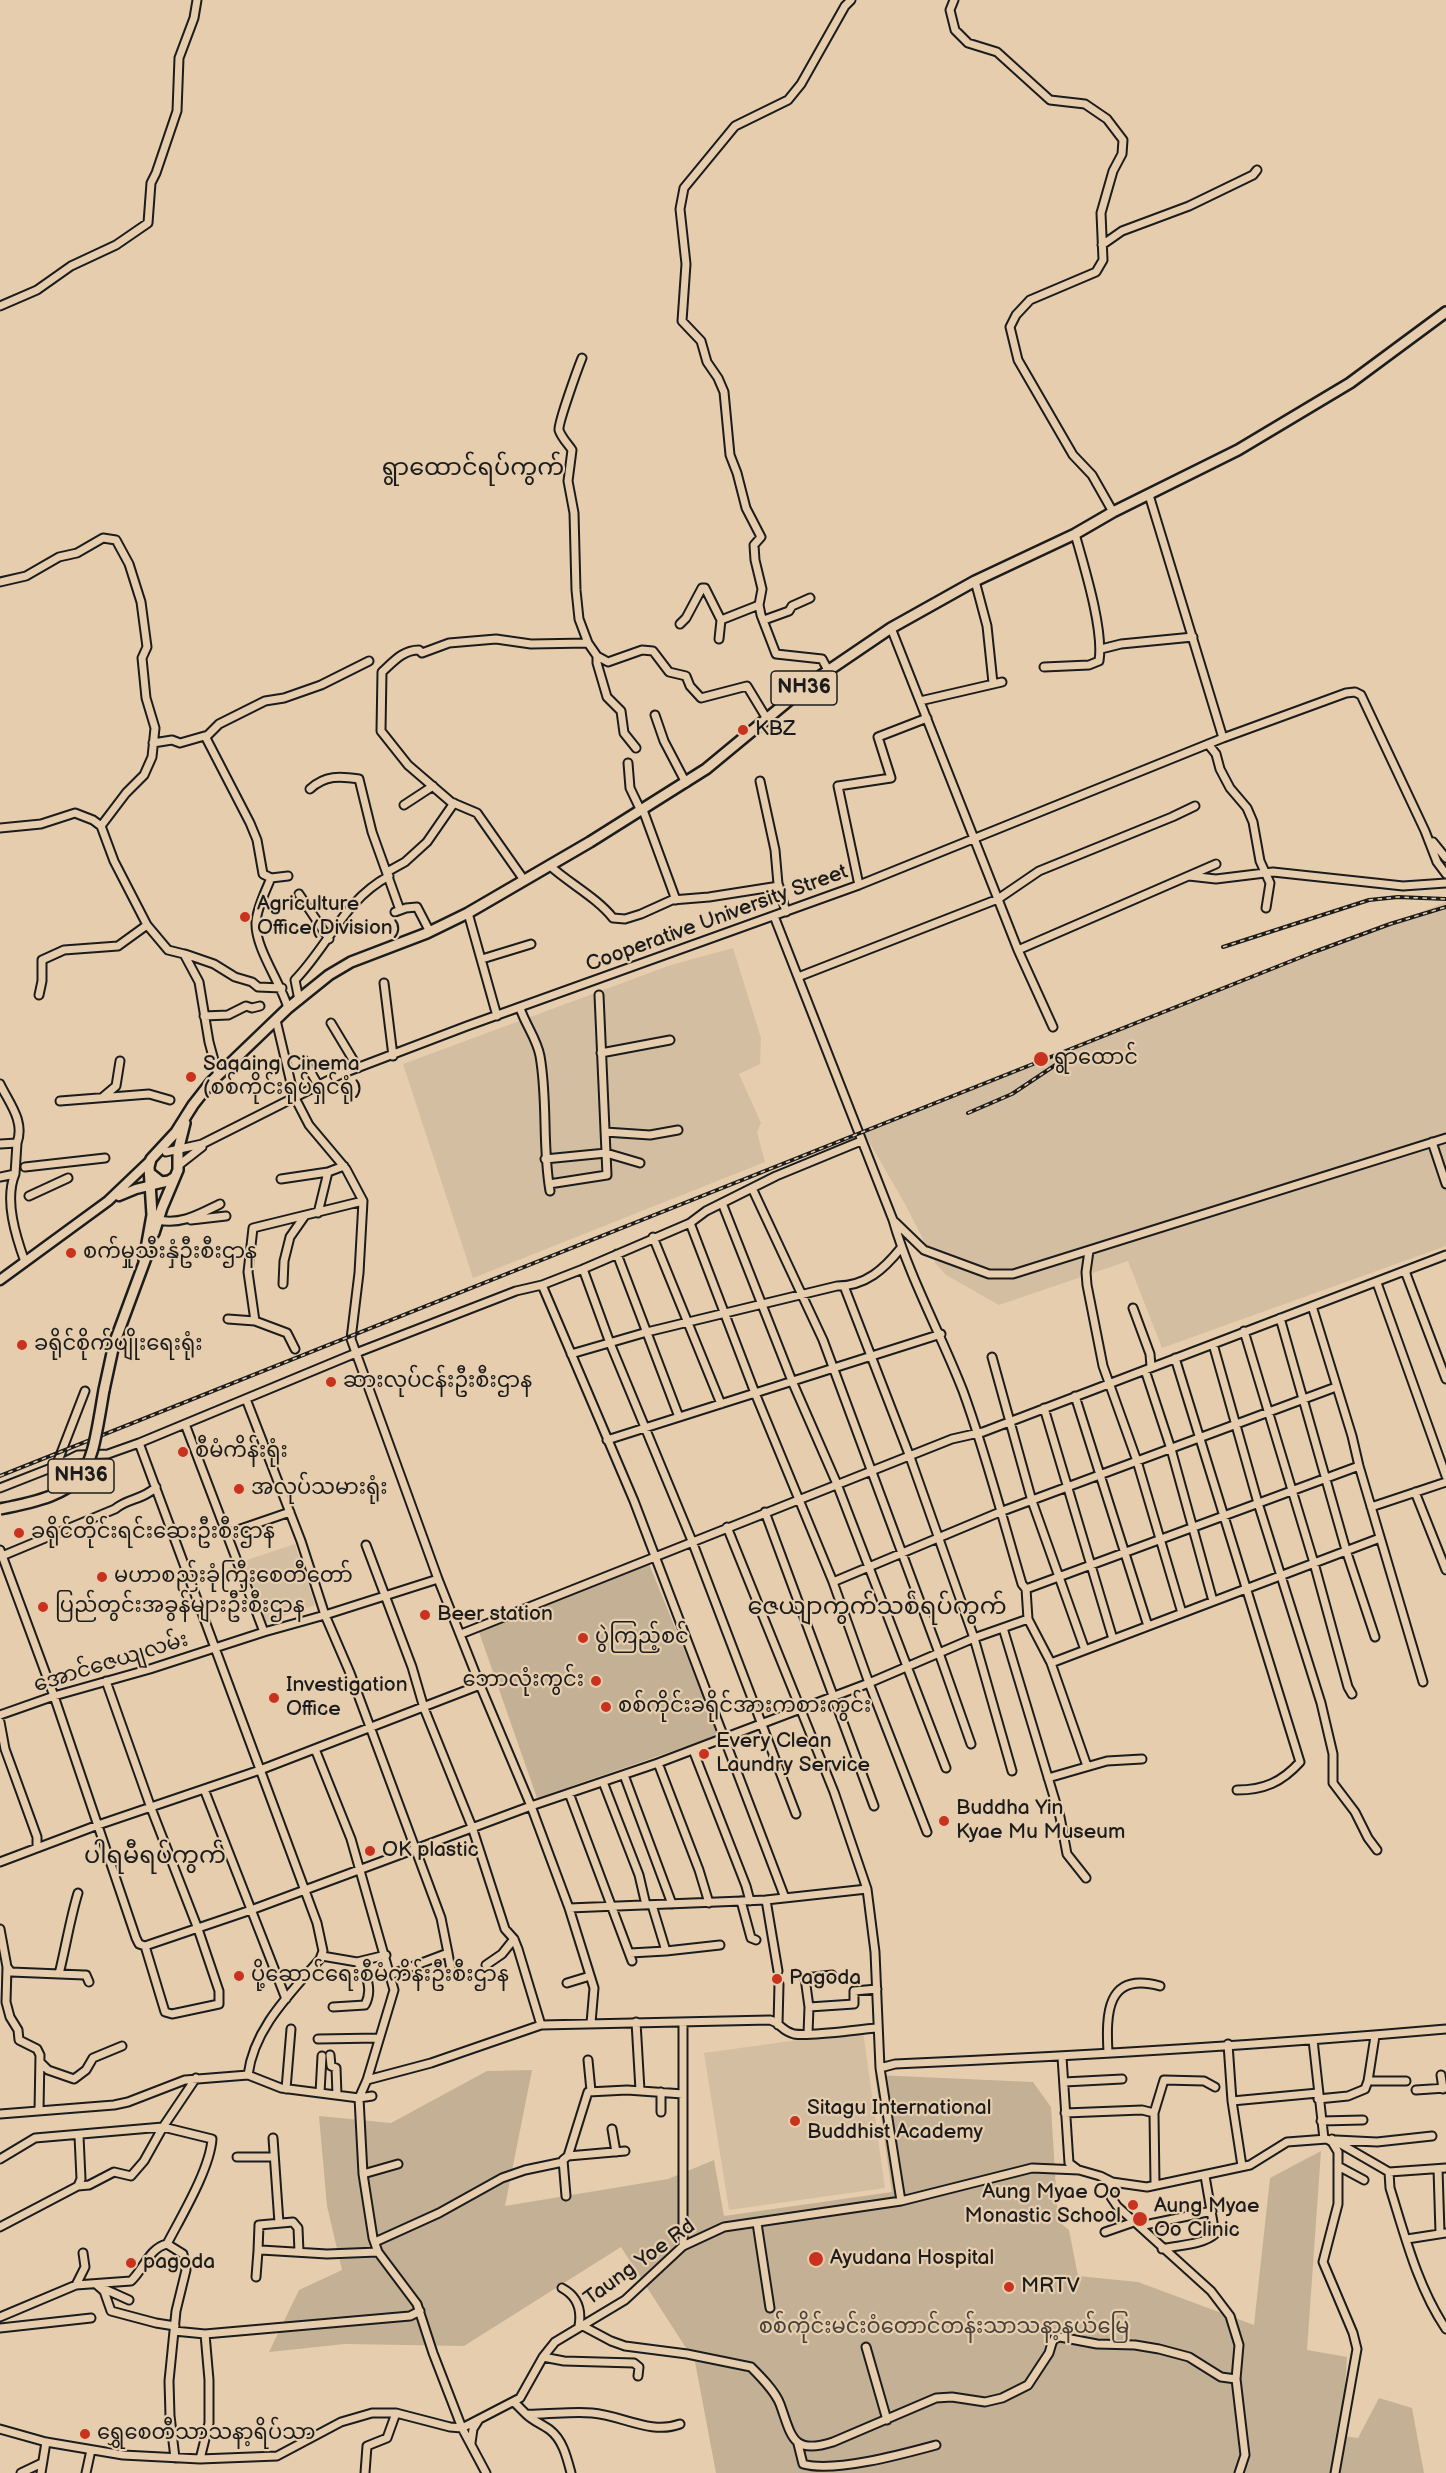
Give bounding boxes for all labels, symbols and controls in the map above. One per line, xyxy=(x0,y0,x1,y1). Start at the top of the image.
district label: ရွာထောင်ရပ်ကွက် xyxy=(382,455,564,483)
road number: NH36 xyxy=(771,671,837,705)
place label: KBZ xyxy=(755,717,796,743)
marker: KBZ xyxy=(736,723,750,737)
street label: Cooperative University Street xyxy=(583,860,851,978)
place label: Agriculture Office(Division) xyxy=(257,892,400,942)
marker: Agriculture Office(Division) xyxy=(238,910,252,924)
place label: ရွာထောင် xyxy=(1054,1046,1138,1072)
marker: ရွာထောင် xyxy=(1032,1050,1050,1068)
place label: Sagaing Cinema (စစ်ကိုင်းရုပ်ရှင်ရုံ) xyxy=(203,1052,362,1102)
marker: Sagaing Cinema (စစ်ကိုင်းရုပ်ရှင်ရုံ) xyxy=(184,1070,198,1084)
place label: စက်မှုသီးနှံဦးစီးဌာန xyxy=(83,1240,257,1266)
marker: စက်မှုသီးနှံဦးစီးဌာန xyxy=(64,1246,78,1260)
place label: ခရိုင်စိုက်ပျိုးရေးရုံး xyxy=(34,1332,202,1358)
marker: ခရိုင်စိုက်ပျိုးရေးရုံး xyxy=(15,1338,29,1352)
place label: ဆားလုပ်ငန်းဦးစီးဌာန xyxy=(343,1369,532,1395)
marker: ဆားလုပ်ငန်းဦးစီးဌာန xyxy=(324,1375,338,1389)
place label: စီမံကိန်းရုံး‌ xyxy=(195,1439,288,1465)
marker: စီမံကိန်းရုံး‌ xyxy=(176,1445,190,1459)
road number: NH36 xyxy=(48,1459,114,1493)
place label: အလုပ်သမားရုံး xyxy=(251,1476,387,1502)
marker: အလုပ်သမားရုံး xyxy=(232,1482,246,1496)
place label: ခရိုင်တိုင်းရင်းဆေးဦးစီးဌာန xyxy=(31,1520,275,1546)
marker: ခရိုင်တိုင်းရင်းဆေးဦးစီးဌာန xyxy=(12,1526,26,1540)
place label: မဟာစည်းခုံကြီးစေတီတော် xyxy=(114,1564,353,1590)
marker: မဟာစည်းခုံကြီးစေတီတော် xyxy=(95,1570,109,1584)
place label: ပြည်တွင်းအခွန်များဦးစီးဌာန xyxy=(55,1594,305,1620)
district label: ဇေယျာကွက်သစ်ရပ်ကွက် xyxy=(747,1594,1007,1622)
marker: ပြည်တွင်းအခွန်များဦးစီးဌာန xyxy=(36,1600,50,1614)
place label: Beer station xyxy=(437,1602,553,1628)
marker: Beer station xyxy=(418,1608,432,1622)
place label: ပွဲကြည့်စင် xyxy=(595,1625,689,1651)
street label: အောင်ဇေယျလမ်း xyxy=(31,1628,191,1698)
marker: ပွဲကြည့်စင် xyxy=(576,1631,590,1645)
place label: ဘောလုံးကွင်း xyxy=(462,1668,584,1694)
place label: Investigation Office xyxy=(286,1673,408,1723)
marker: ဘောလုံးကွင်း xyxy=(589,1674,603,1688)
marker: Investigation Office xyxy=(267,1691,281,1705)
place label: စစ်ကိုင်းခရိုင်အားကစားကွင်း xyxy=(618,1694,871,1720)
marker: စစ်ကိုင်းခရိုင်အားကစားကွင်း xyxy=(599,1700,613,1714)
place label: Every Clean Laundry Service xyxy=(716,1729,870,1779)
marker: Every Clean Laundry Service xyxy=(697,1747,711,1761)
place label: Buddha Yin Kyae Mu Museum xyxy=(956,1796,1125,1846)
marker: Buddha Yin Kyae Mu Museum xyxy=(937,1814,951,1828)
place label: OK plastic xyxy=(382,1838,479,1864)
district label: ပါရမီရပ်ကွက် xyxy=(84,1843,226,1871)
marker: OK plastic xyxy=(363,1844,377,1858)
place label: ပို့ဆောင်ရေးစီမံကိန်းဦးစီးဌာန xyxy=(251,1963,509,1989)
place label: Pagoda xyxy=(789,1966,861,1992)
marker: ပို့ဆောင်ရေးစီမံကိန်းဦးစီးဌာန xyxy=(232,1969,246,1983)
marker: Pagoda xyxy=(770,1972,784,1986)
place label: Sitagu International Buddhist Academy xyxy=(807,2096,991,2146)
marker: Sitagu International Buddhist Academy xyxy=(788,2114,802,2128)
place label: Aung Myae Oo Monastic School xyxy=(965,2180,1121,2230)
place label: Aung Myae Oo Clinic xyxy=(1154,2194,1259,2244)
marker: Aung Myae Oo Monastic School xyxy=(1126,2198,1140,2212)
marker: Aung Myae Oo Clinic xyxy=(1131,2210,1149,2228)
street label: Taung Yoe Rd xyxy=(580,2214,700,2312)
place label: Ayudana Hospital xyxy=(830,2246,994,2272)
place label: pagoda xyxy=(143,2250,215,2276)
marker: Ayudana Hospital xyxy=(807,2250,825,2268)
marker: pagoda xyxy=(124,2256,138,2270)
place label: MRTV xyxy=(1021,2274,1080,2300)
marker: MRTV xyxy=(1002,2280,1016,2294)
park label: စစ်ကိုင်းမင်းဝံတောင်တန်းသာသနာ့နယ်မြေ xyxy=(759,2315,1129,2341)
place label: ရွှေစေတီသာသနာ့ရိပ်သာ xyxy=(97,2421,315,2447)
marker: ရွှေစေတီသာသနာ့ရိပ်သာ xyxy=(78,2427,92,2441)

